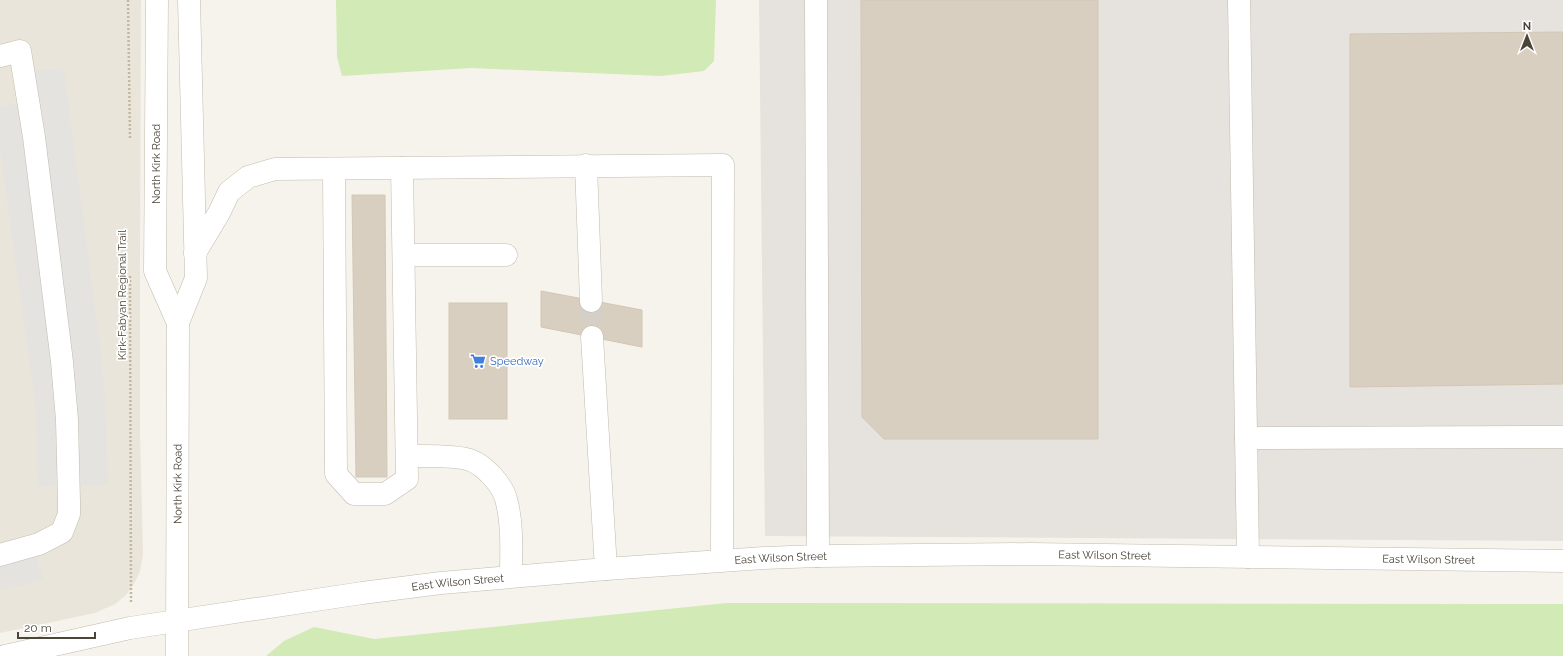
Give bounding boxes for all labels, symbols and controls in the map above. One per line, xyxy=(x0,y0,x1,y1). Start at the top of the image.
north arrow xyxy=(1507,16,1547,56)
text: N xyxy=(1523,20,1531,33)
street label: North Kirk Road xyxy=(150,124,163,204)
street label: Kirk-Fabyan Regional Trail xyxy=(116,230,129,360)
supermarket icon: Speedway xyxy=(469,352,487,370)
place label: Speedway xyxy=(490,355,544,368)
street label: North Kirk Road xyxy=(171,444,184,524)
street label: East Wilson Street xyxy=(1058,548,1151,562)
street label: East Wilson Street xyxy=(734,549,827,567)
street label: East Wilson Street xyxy=(1382,552,1475,566)
street label: East Wilson Street xyxy=(411,571,505,593)
scale bar xyxy=(18,614,95,640)
text: 20 m xyxy=(24,621,52,635)

